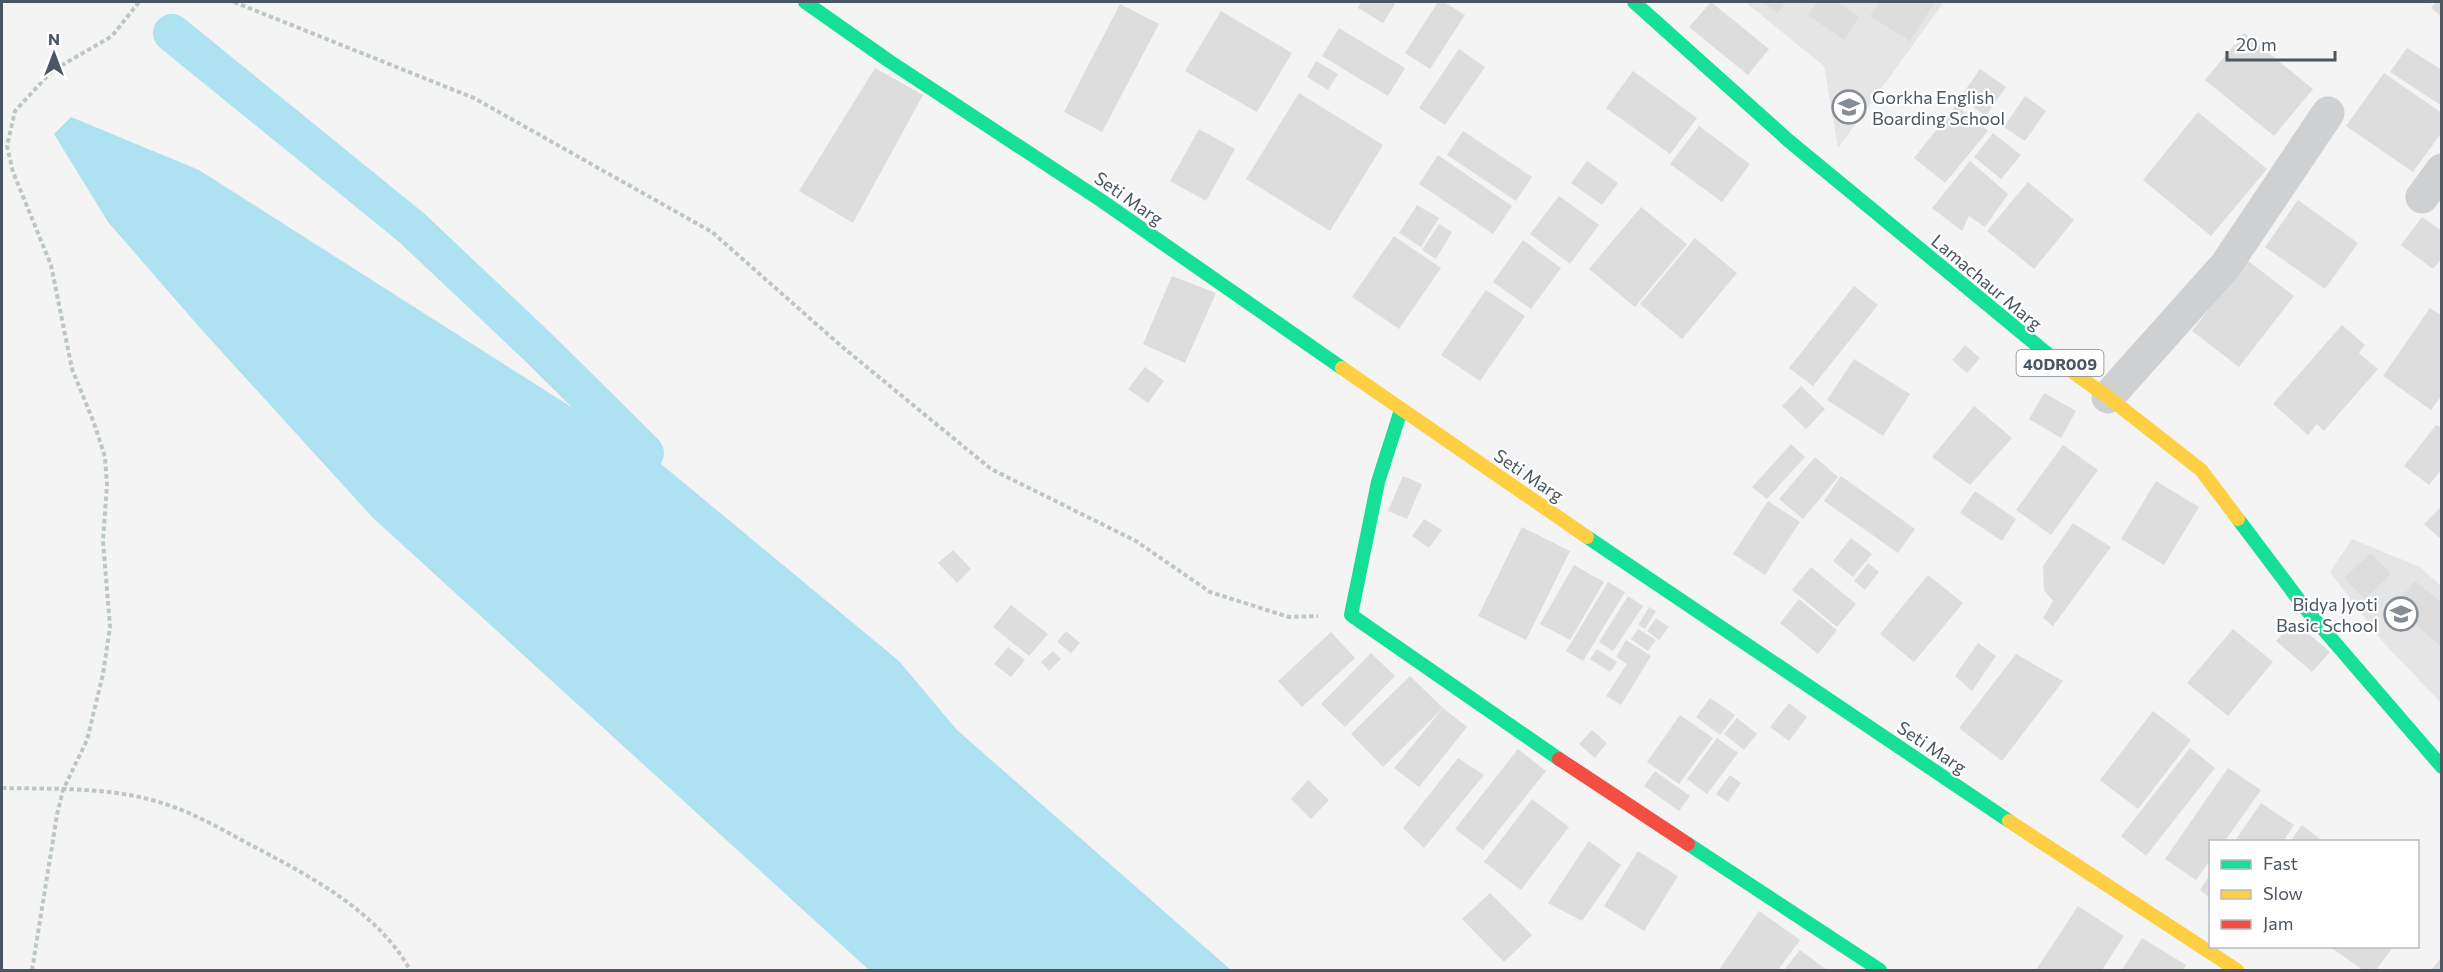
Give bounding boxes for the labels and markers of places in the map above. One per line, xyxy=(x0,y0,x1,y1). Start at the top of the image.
place label: Gorkha English Boarding School xyxy=(1872,86,2005,129)
school or university icon: Gorkha English Boarding School xyxy=(1831,89,1867,125)
place label: Bidya Jyoti Basic School xyxy=(2276,593,2378,636)
school or university icon: Bidya Jyoti Basic School xyxy=(2383,596,2419,632)

